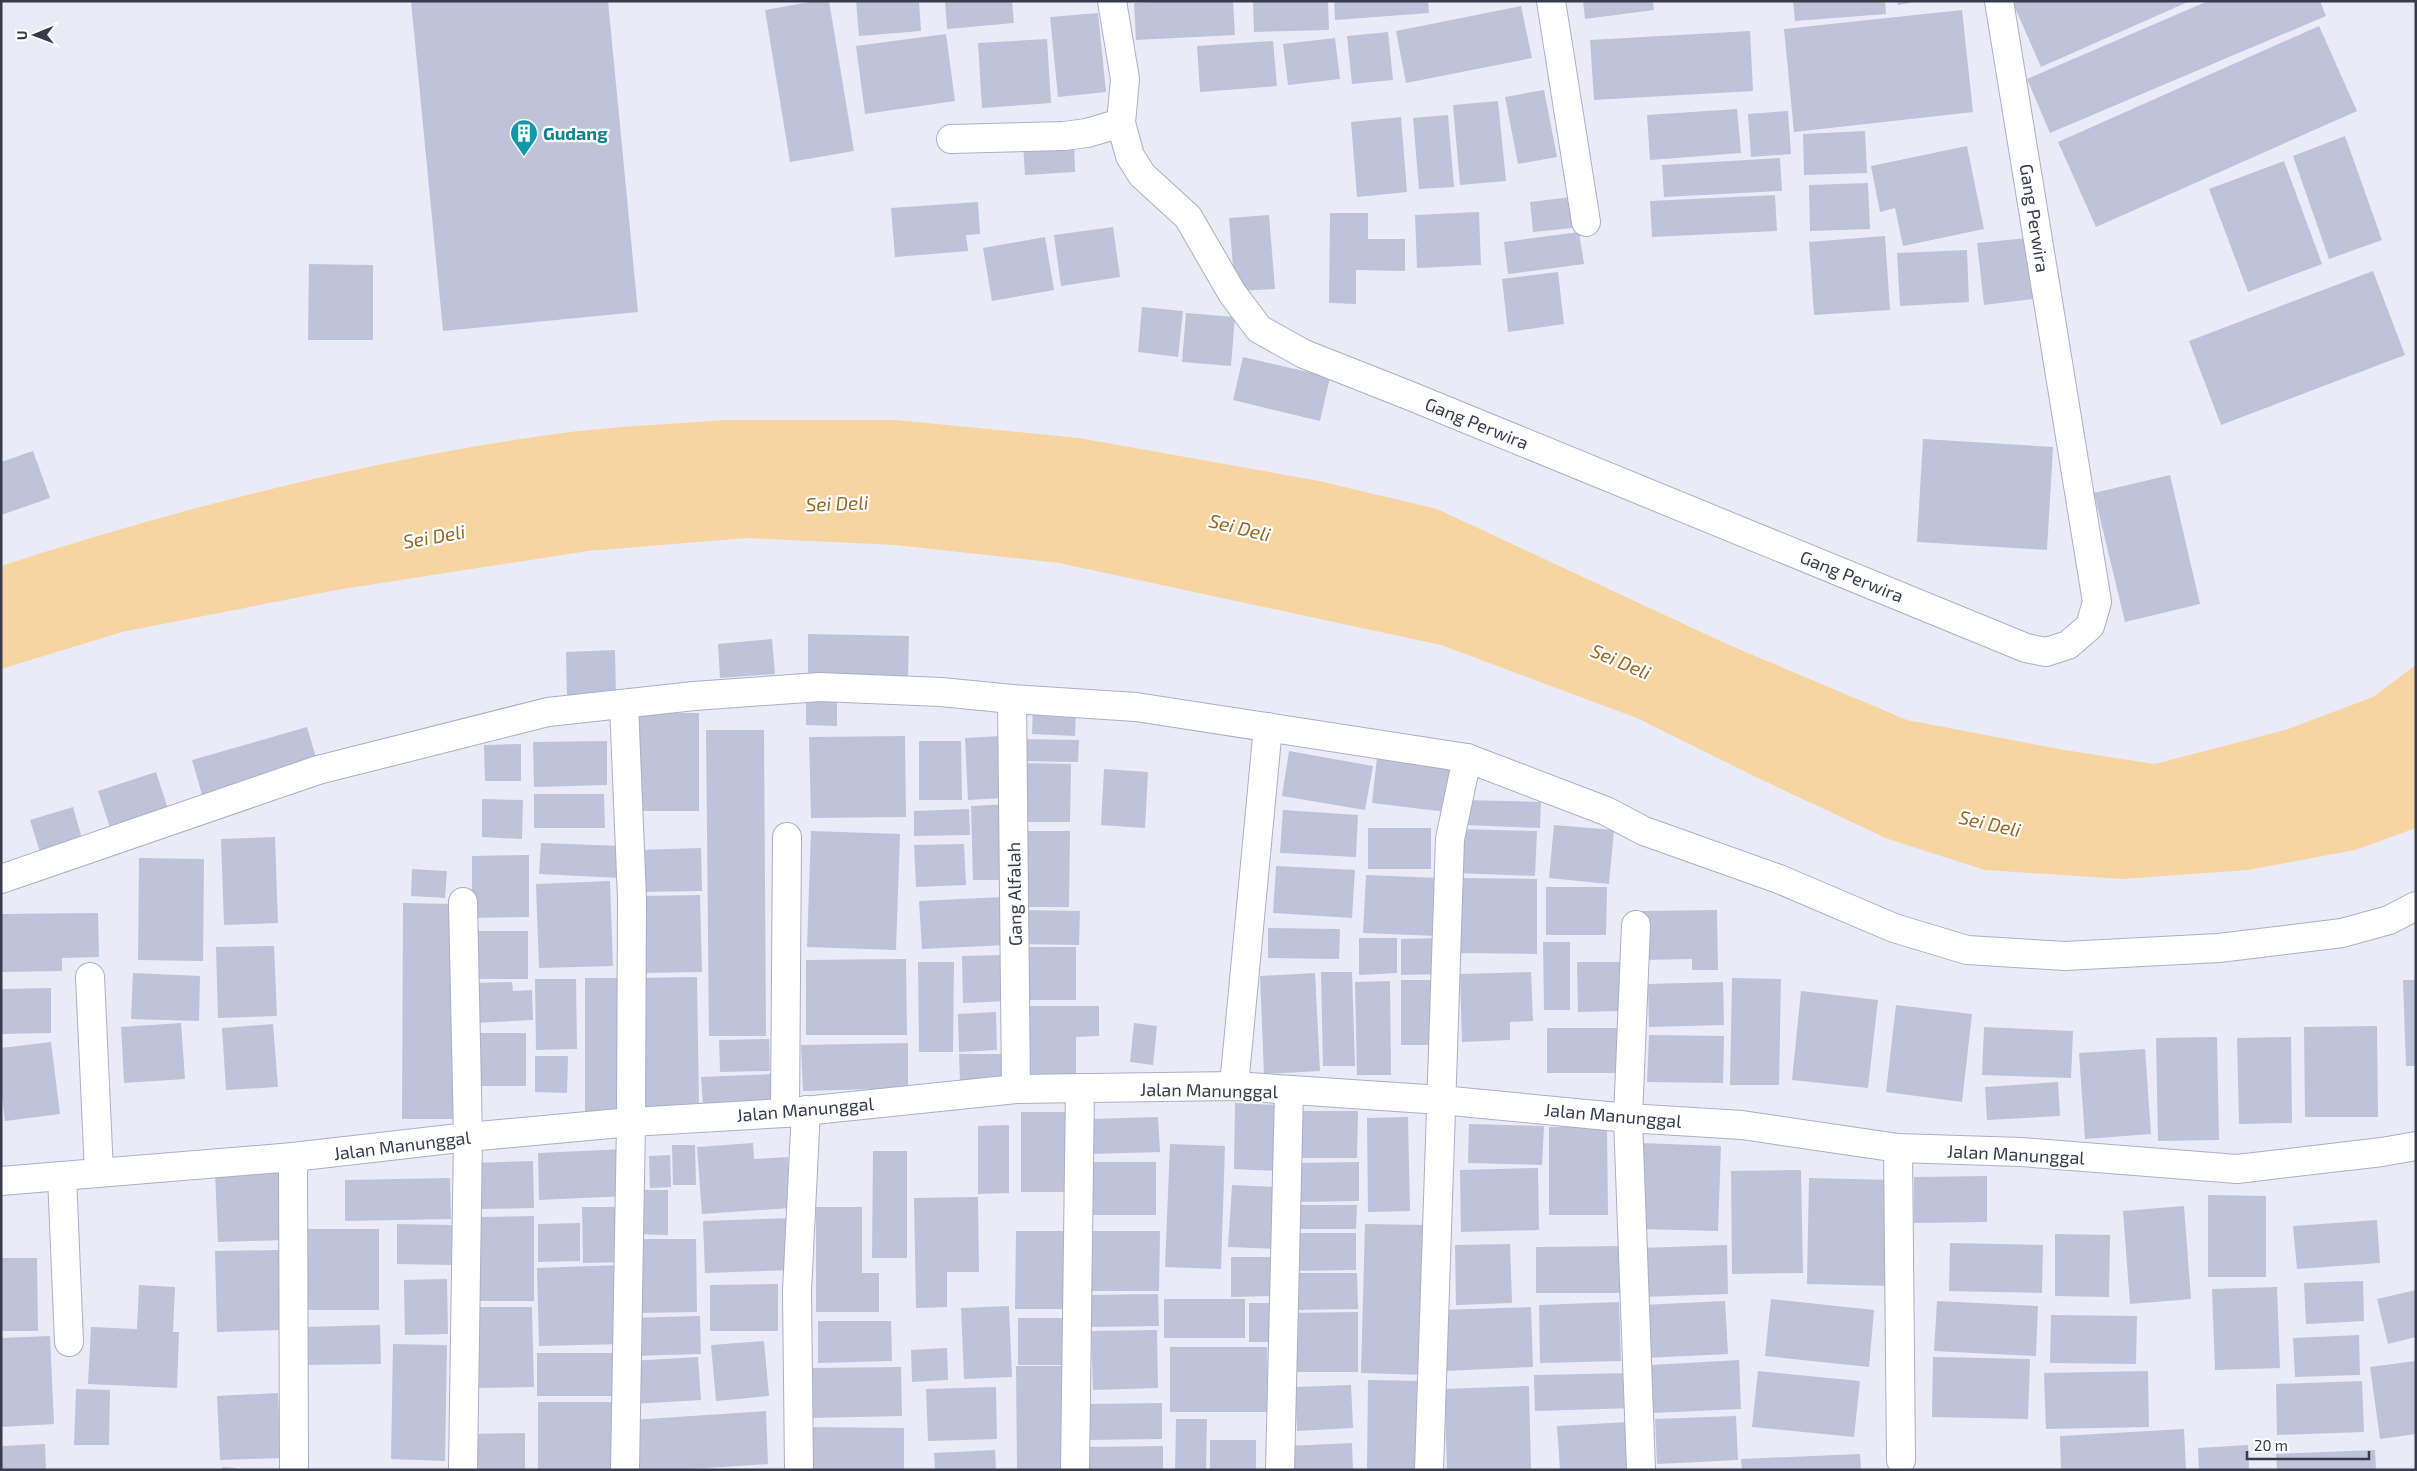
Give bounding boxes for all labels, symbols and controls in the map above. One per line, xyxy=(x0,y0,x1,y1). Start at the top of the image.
north arrow xyxy=(10,10,60,60)
text: U xyxy=(13,30,30,40)
building icon: Gudang xyxy=(509,118,539,157)
place label: Gudang xyxy=(543,122,608,144)
street label: Gang Perwira xyxy=(2016,162,2054,274)
street label: Gang Perwira xyxy=(1422,392,1532,454)
water label: Sei Deli xyxy=(805,490,869,516)
water label: Sei Deli xyxy=(1207,508,1274,546)
water label: Sei Deli xyxy=(401,519,467,553)
street label: Gang Perwira xyxy=(1797,545,1907,607)
water label: Sei Deli xyxy=(1588,638,1655,684)
water label: Sei Deli xyxy=(1957,805,2023,841)
street label: Gang Alfalah xyxy=(1002,842,1026,946)
street label: Jalan Manunggal xyxy=(1140,1078,1279,1102)
street label: Jalan Manunggal xyxy=(735,1092,875,1126)
street label: Jalan Manunggal xyxy=(1543,1098,1683,1132)
street label: Jalan Manunggal xyxy=(332,1126,472,1164)
street label: Jalan Manunggal xyxy=(1947,1139,2086,1169)
scale bar xyxy=(2247,1428,2370,1460)
text: 20 m xyxy=(2254,1436,2288,1454)

